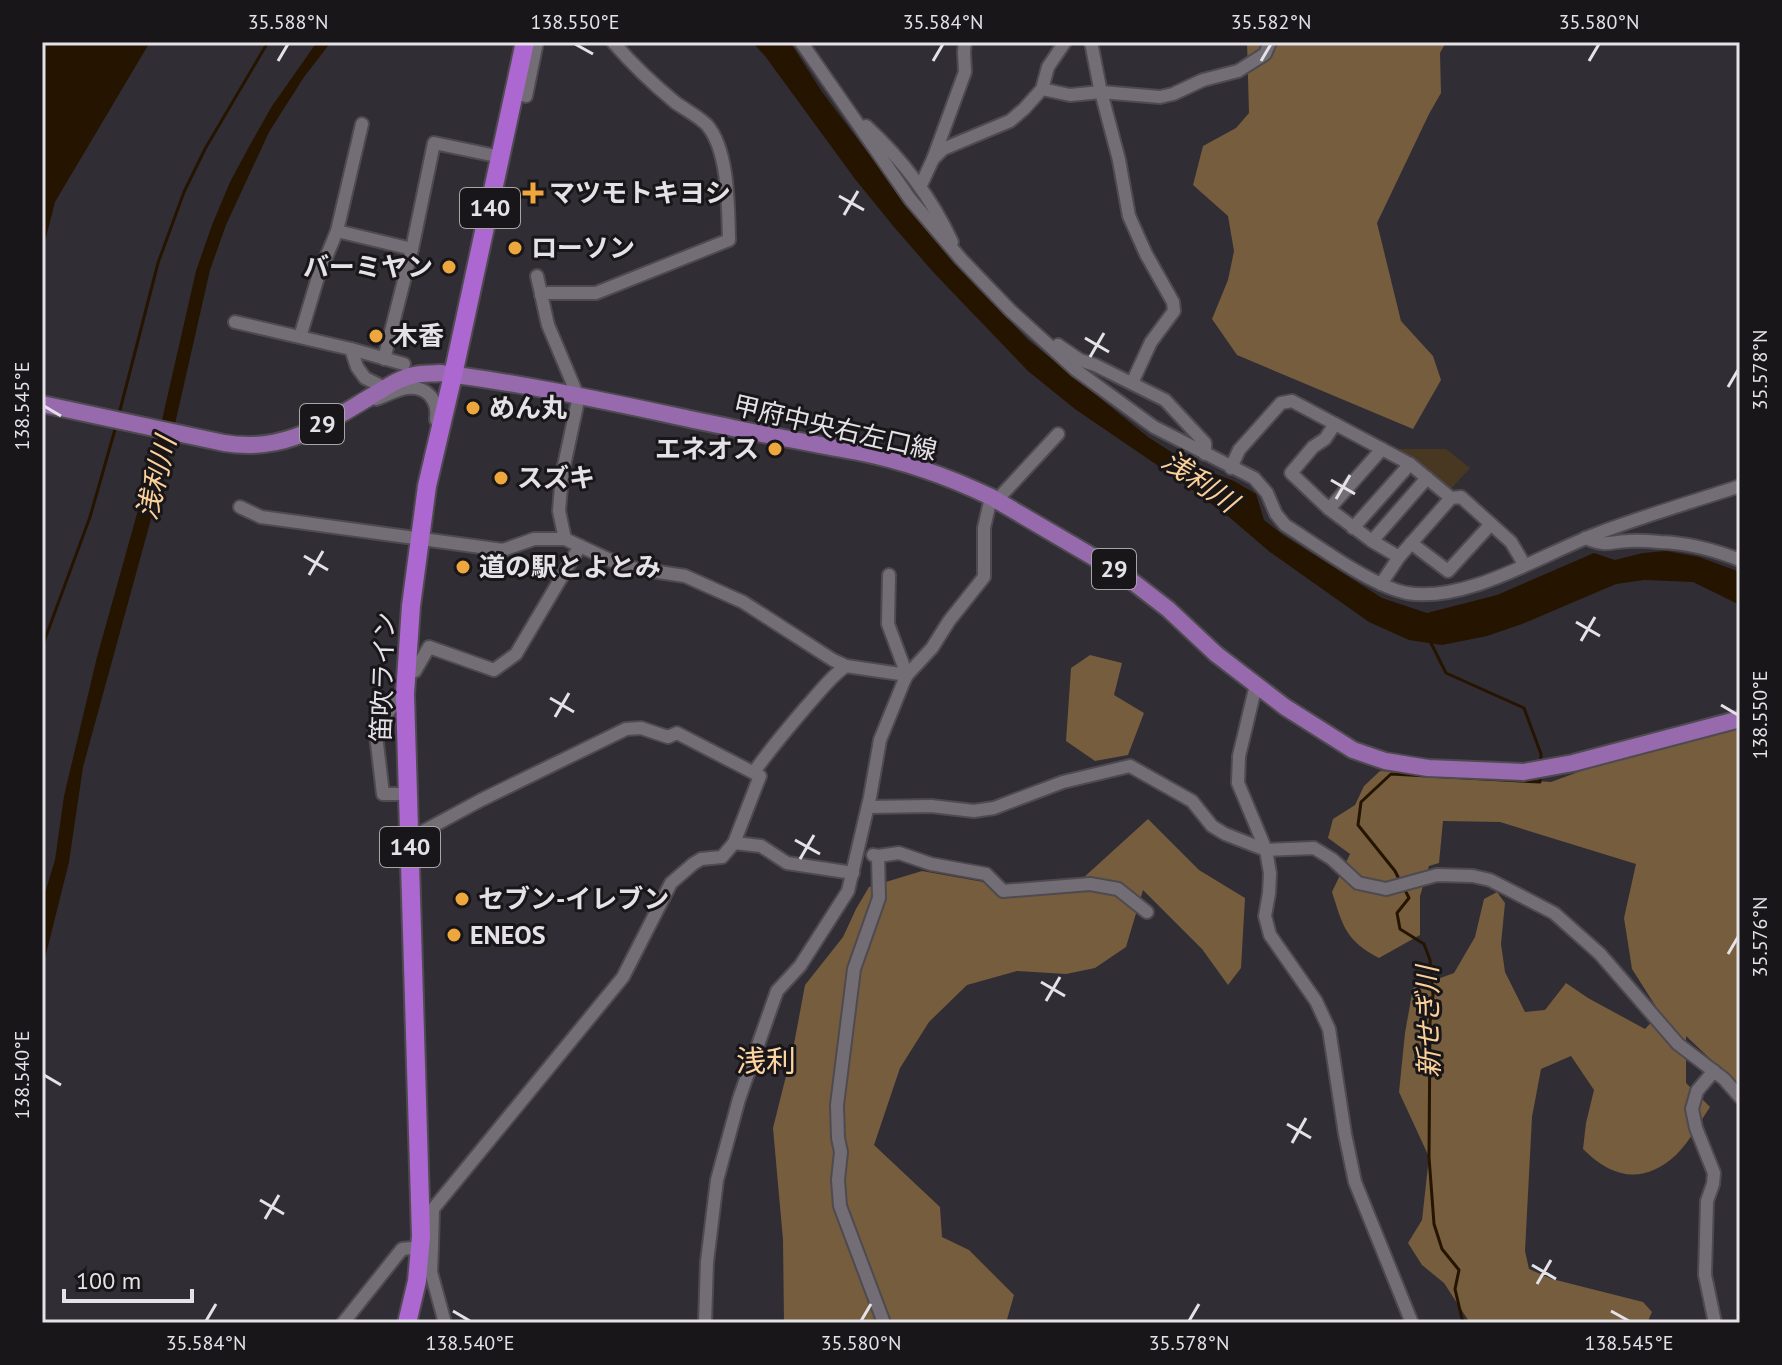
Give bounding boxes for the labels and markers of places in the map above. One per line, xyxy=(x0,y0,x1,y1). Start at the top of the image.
place label: マツモトキヨシ xyxy=(549,176,731,209)
marker: マツモトキヨシ xyxy=(524,184,542,202)
place label: ローソン xyxy=(531,231,635,264)
marker: ローソン xyxy=(506,239,524,257)
place label: バーミヤン xyxy=(303,250,433,283)
marker: バーミヤン xyxy=(440,258,458,276)
place label: 木香 xyxy=(392,319,444,352)
marker: 木香 xyxy=(367,327,385,345)
place label: めん丸 xyxy=(489,391,567,424)
marker: めん丸 xyxy=(464,399,482,417)
place label: エネオス xyxy=(655,432,759,465)
marker: エネオス xyxy=(766,440,784,458)
place label: スズキ xyxy=(517,461,595,494)
marker: スズキ xyxy=(492,469,510,487)
place label: 道の駅とよとみ xyxy=(479,550,661,583)
marker: 道の駅とよとみ xyxy=(454,558,472,576)
place label: セブン-イレブン xyxy=(478,882,669,915)
marker: セブン-イレブン xyxy=(453,890,471,908)
place label: ENEOS xyxy=(470,918,545,951)
marker: ENEOS xyxy=(445,926,463,944)

